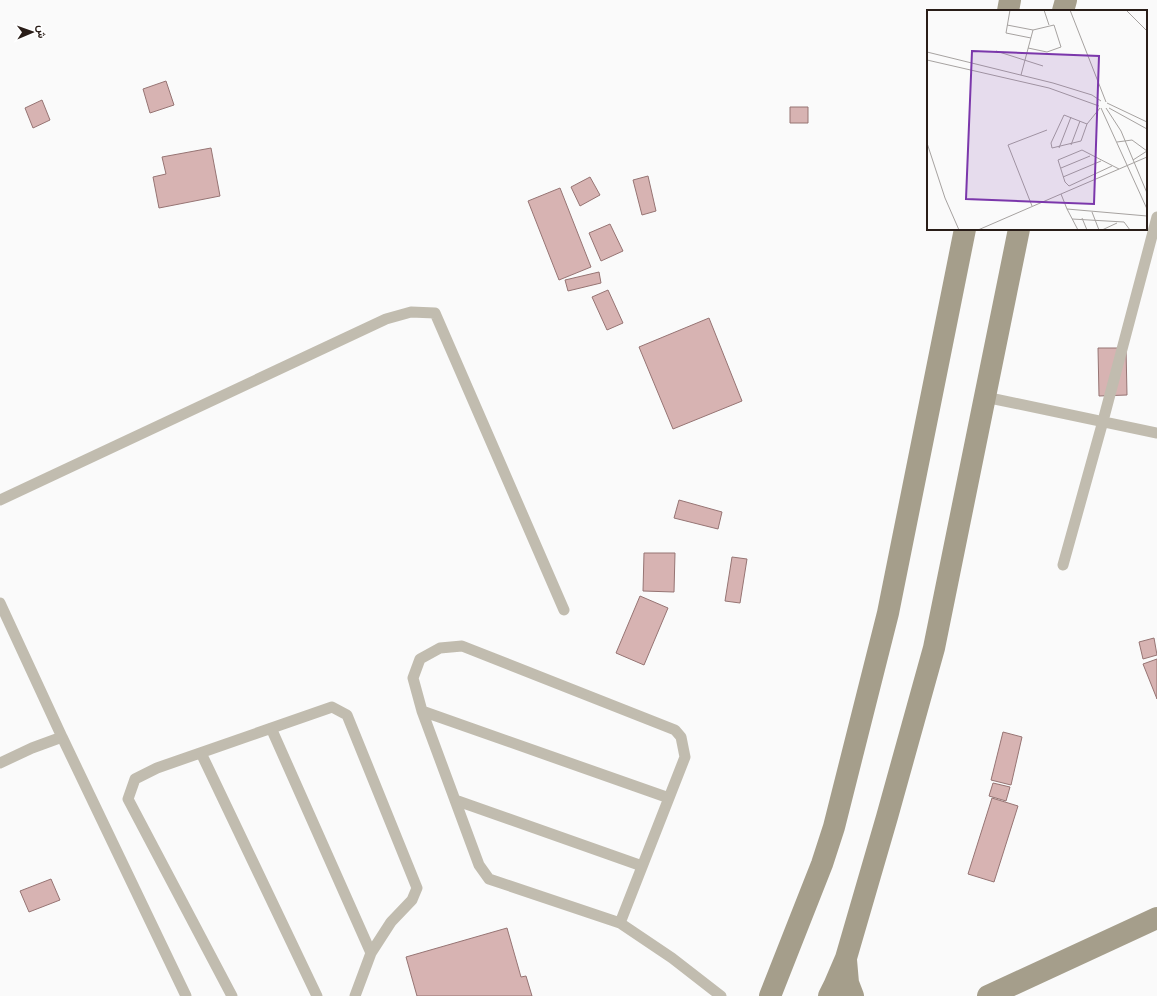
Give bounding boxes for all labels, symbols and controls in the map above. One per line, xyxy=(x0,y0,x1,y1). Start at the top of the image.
inset map xyxy=(927,10,1147,230)
north arrow xyxy=(12,12,52,52)
text: ش xyxy=(32,25,49,39)

